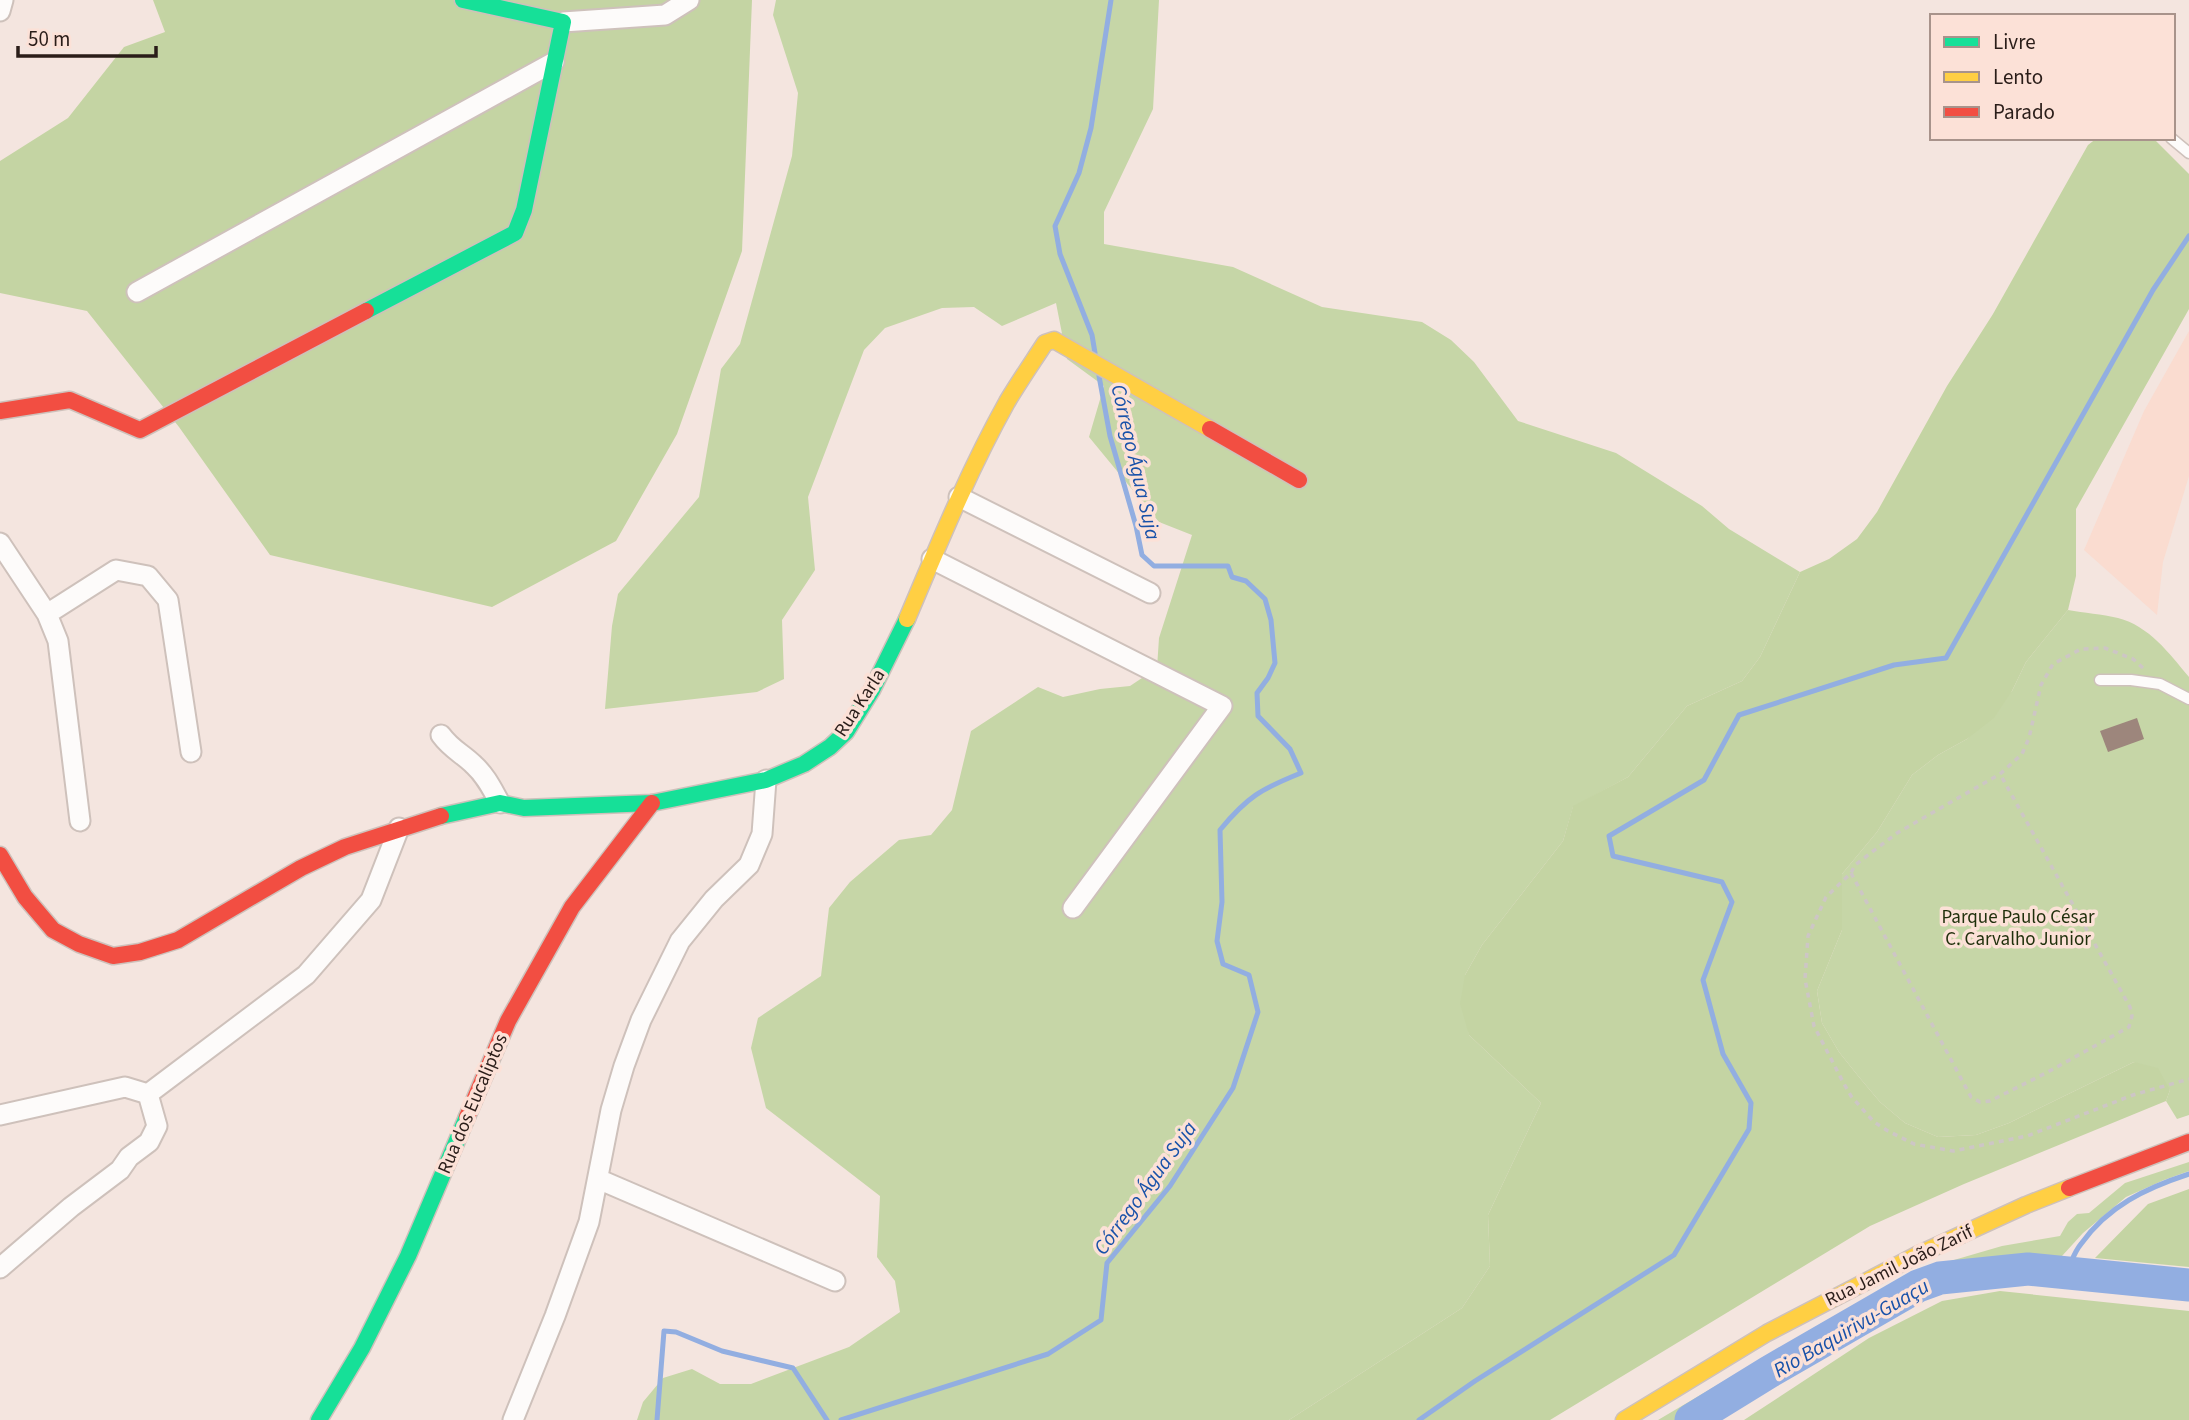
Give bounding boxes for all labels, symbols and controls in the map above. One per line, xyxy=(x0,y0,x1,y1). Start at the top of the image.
scale bar xyxy=(18,14,156,58)
legend xyxy=(1930,14,2175,140)
text: 50 m xyxy=(28,24,70,54)
text: Livre xyxy=(1993,27,2036,57)
text: Lento xyxy=(1993,62,2043,92)
text: Parado xyxy=(1993,97,2055,127)
water label: Córrego Água Suja xyxy=(1104,381,1168,543)
street label: Rua Karla xyxy=(828,664,892,742)
park label: Parque Paulo César C. Carvalho Junior xyxy=(1941,904,2095,953)
street label: Rua dos Eucaliptos xyxy=(431,1030,515,1178)
water label: Córrego Água Suja xyxy=(1086,1115,1204,1261)
street label: Rua Jamil João Zarif xyxy=(1821,1218,1979,1314)
water label: Rio Baquirivu-Guaçu xyxy=(1768,1271,1935,1385)

